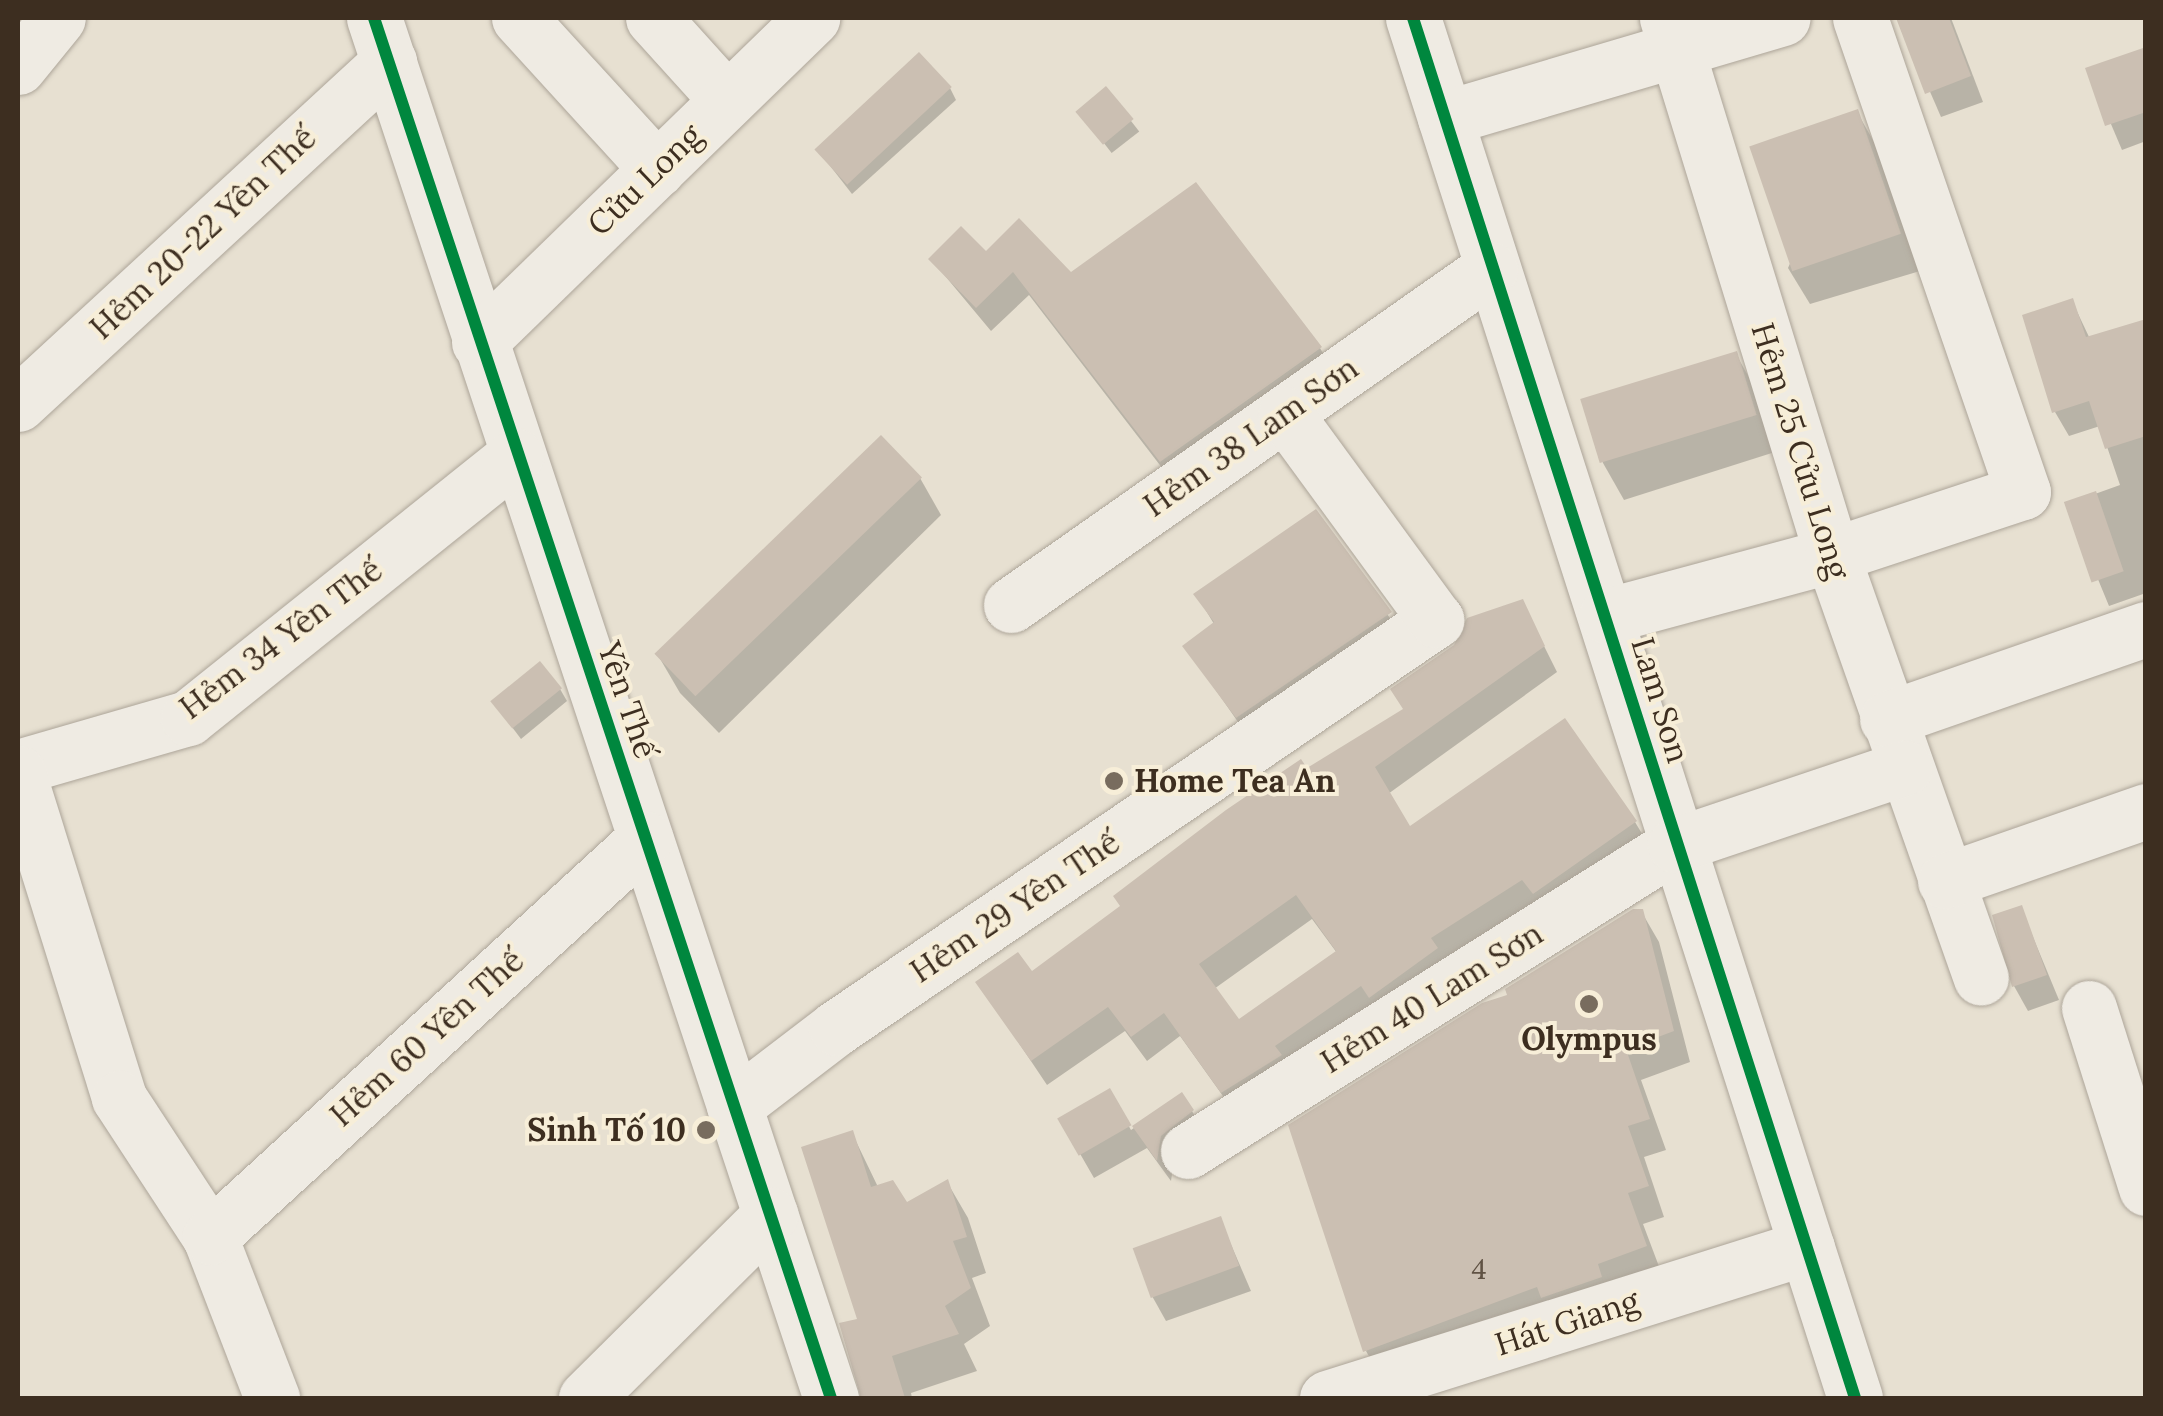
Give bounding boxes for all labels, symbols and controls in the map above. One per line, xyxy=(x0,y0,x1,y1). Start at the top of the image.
street label: Cửu Long xyxy=(580,116,710,244)
street label: Hẻm 20-22 Yên Thế xyxy=(82,119,324,347)
street label: Hẻm 25 Cửu Long xyxy=(1743,318,1857,584)
street label: Hẻm 38 Lam Sơn xyxy=(1137,349,1365,525)
street label: Hẻm 34 Yên Thế xyxy=(172,551,390,727)
street label: Lam Son xyxy=(1623,633,1697,767)
street label: Yên Thế xyxy=(589,637,665,763)
place label: Home Tea An xyxy=(1134,762,1335,800)
marker: Home Tea An xyxy=(1103,770,1125,792)
street label: Hẻm 29 Yên Thế xyxy=(903,823,1127,991)
street label: Hẻm 40 Lam Sơn xyxy=(1314,914,1550,1082)
street label: Hẻm 60 Yên Thế xyxy=(323,941,531,1135)
marker: Olympus xyxy=(1578,993,1600,1015)
place label: Olympus xyxy=(1521,1020,1657,1058)
place label: Sinh Tố 10 xyxy=(527,1111,686,1149)
marker: Sinh Tố 10 xyxy=(695,1119,717,1141)
house number: 4 xyxy=(1471,1252,1487,1286)
street label: Hát Giang xyxy=(1490,1282,1644,1364)

